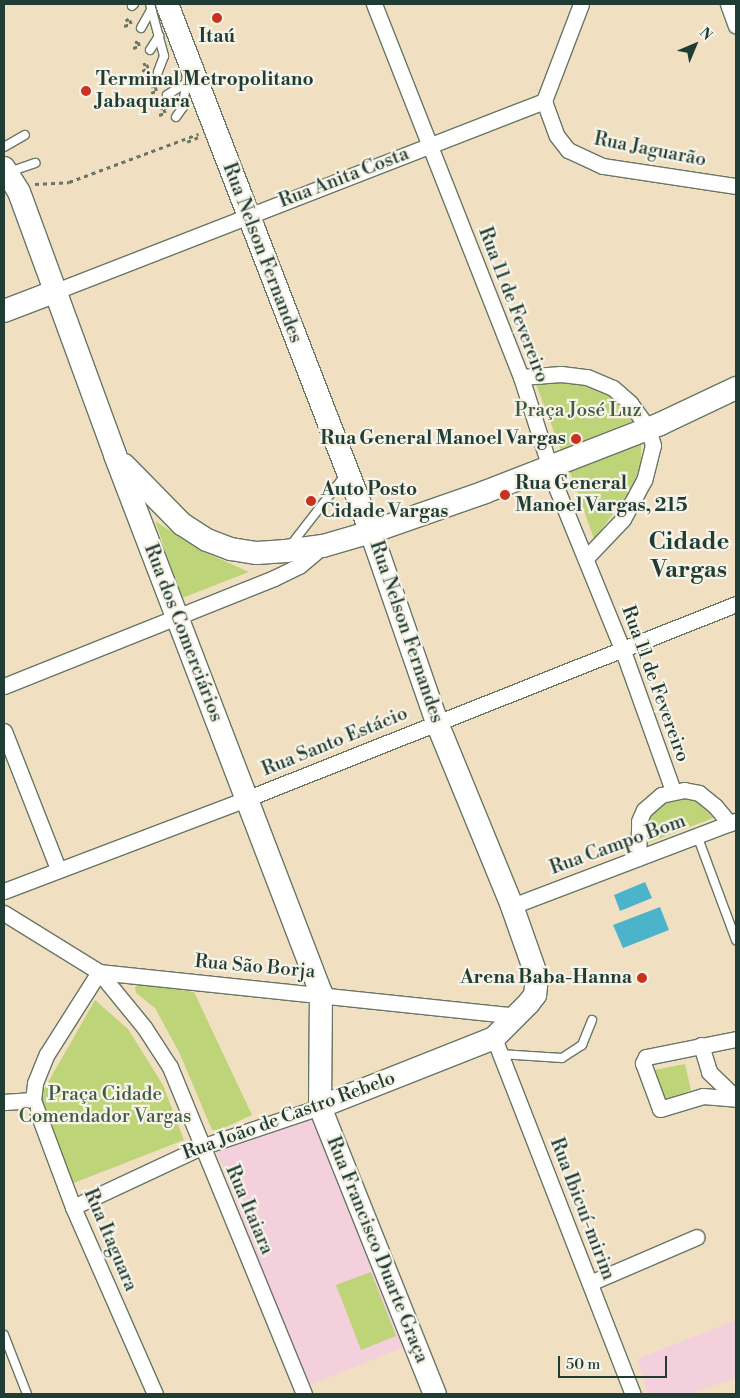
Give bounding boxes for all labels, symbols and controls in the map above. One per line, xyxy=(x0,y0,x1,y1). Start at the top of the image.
marker: Itaú xyxy=(211,12,223,24)
north arrow xyxy=(670,20,720,70)
text: N xyxy=(695,24,716,45)
place label: Itaú xyxy=(199,26,235,48)
place label: Terminal Metropolitano Jabaquara xyxy=(96,69,314,113)
marker: Terminal Metropolitano Jabaquara xyxy=(80,85,92,97)
street label: Rua Jaguarão xyxy=(592,128,708,172)
street label: Rua Anita Costa xyxy=(276,143,412,213)
street label: Rua Nelson Fernandes xyxy=(217,160,307,346)
street label: Rua 11 de Fevereiro xyxy=(473,224,553,386)
park label: Praça José Luz xyxy=(514,400,642,422)
place label: Rua General Manoel Vargas xyxy=(320,428,566,450)
marker: Rua General Manoel Vargas xyxy=(570,433,582,445)
place label: Rua General Manoel Vargas, 215 xyxy=(515,473,688,517)
place label: Auto Posto Cidade Vargas xyxy=(321,479,448,523)
marker: Rua General Manoel Vargas, 215 xyxy=(499,489,511,501)
marker: Auto Posto Cidade Vargas xyxy=(305,495,317,507)
district label: Cidade Vargas xyxy=(649,529,729,585)
street label: Rua Nelson Fernandes xyxy=(364,538,448,726)
street label: Rua dos Comerciários xyxy=(139,541,227,725)
street label: Rua 11 de Fevereiro xyxy=(616,603,694,765)
street label: Rua Santo Estácio xyxy=(259,702,411,782)
street label: Rua Campo Bom xyxy=(547,810,689,880)
street label: Rua São Borja xyxy=(194,950,316,984)
place label: Arena Baba-Hanna xyxy=(460,967,632,989)
marker: Arena Baba-Hanna xyxy=(636,972,648,984)
street label: Rua João de Castro Rebelo xyxy=(180,1067,398,1165)
park label: Praça Cidade Comendador Vargas xyxy=(19,1084,191,1128)
street label: Rua Francisco Duarte Graça xyxy=(321,1133,433,1367)
street label: Rua Ibicuí-mirim xyxy=(544,1135,620,1283)
street label: Rua Itaiara xyxy=(220,1162,278,1258)
street label: Rua Itaguara xyxy=(78,1185,142,1295)
scale bar xyxy=(560,1346,669,1378)
text: 50 m xyxy=(566,1355,600,1374)

